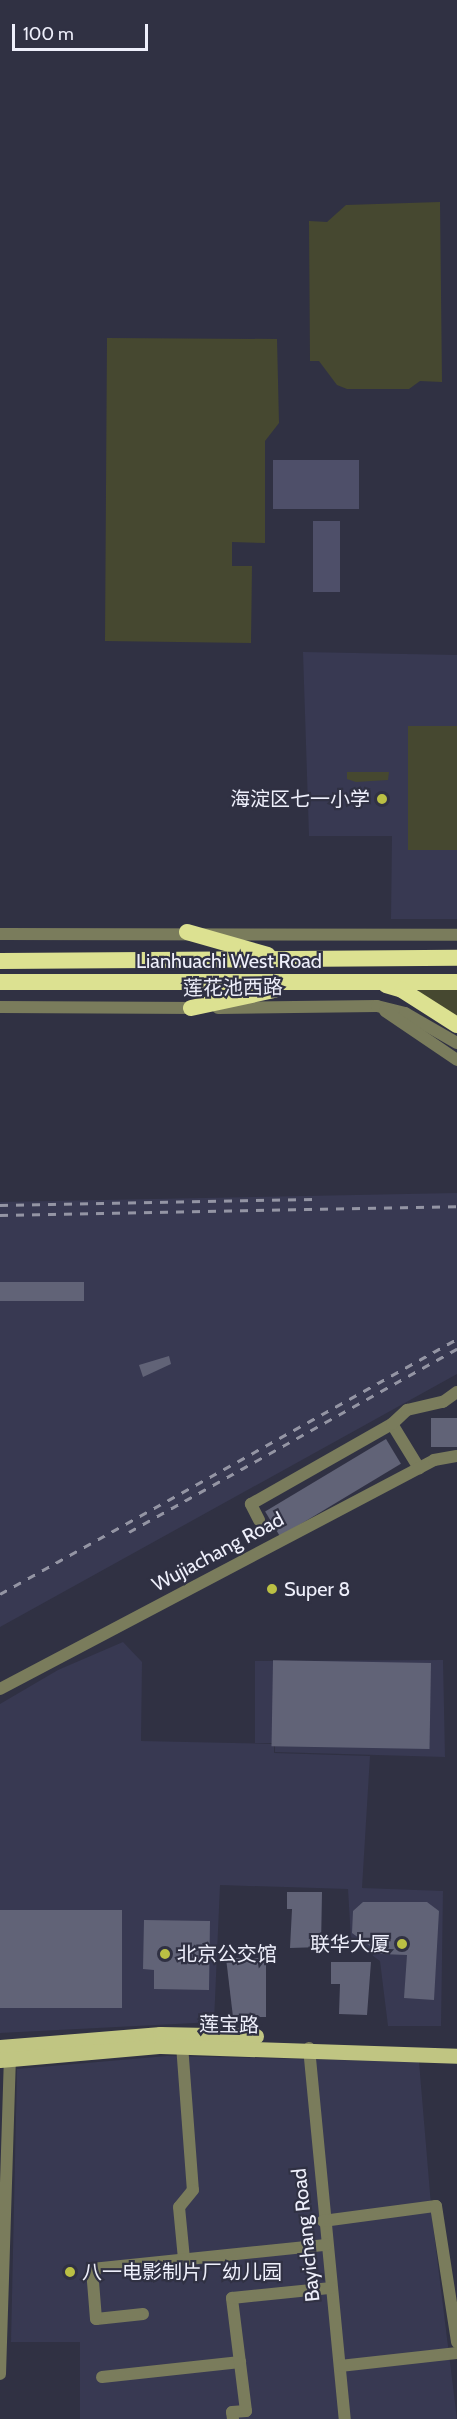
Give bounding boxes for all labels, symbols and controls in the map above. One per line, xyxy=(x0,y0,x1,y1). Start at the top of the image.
scale bar xyxy=(15,12,152,50)
text: 100 m xyxy=(23,23,74,45)
place label: 海淀区七一小学 xyxy=(230,787,370,811)
marker: 海淀区七一小学 xyxy=(375,792,389,806)
street label: Lianhuachi West Road xyxy=(136,949,322,973)
street label: 莲花池西路 xyxy=(183,975,283,1001)
street label: Wujiachang Road xyxy=(148,1507,288,1597)
place label: Super 8 xyxy=(284,1577,350,1601)
marker: Super 8 xyxy=(265,1582,279,1596)
place label: 联华大厦 xyxy=(310,1932,390,1956)
marker: 联华大厦 xyxy=(395,1937,409,1951)
place label: 北京公交馆 xyxy=(177,1942,277,1966)
marker: 北京公交馆 xyxy=(158,1947,172,1961)
street label: 莲宝路 xyxy=(199,2012,259,2038)
street label: Bayichang Road xyxy=(287,2167,325,2303)
place label: 八一电影制片厂幼儿园 xyxy=(82,2260,282,2284)
marker: 八一电影制片厂幼儿园 xyxy=(63,2265,77,2279)

